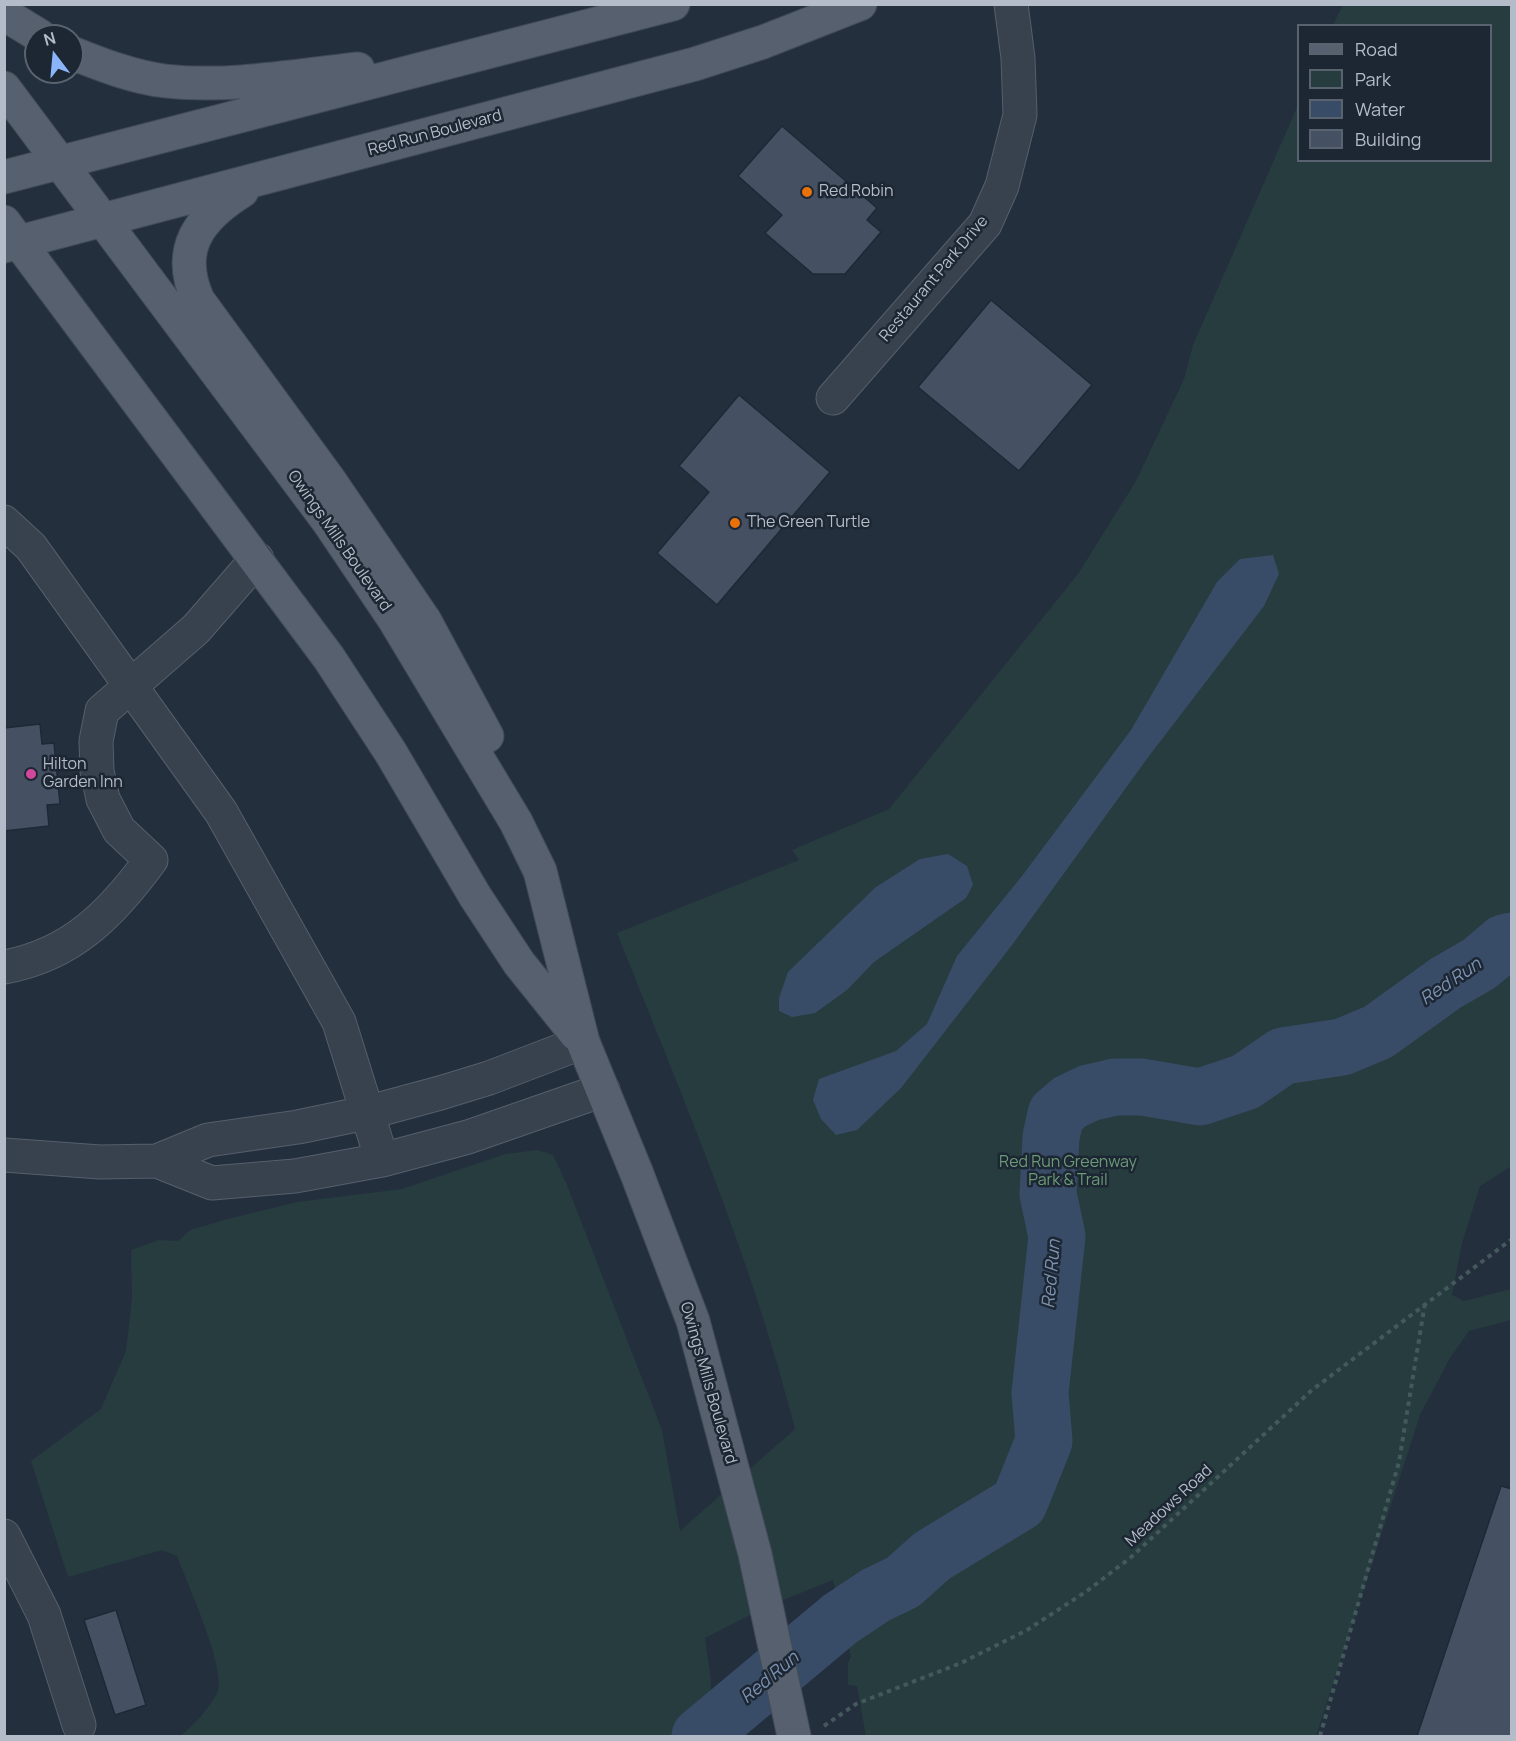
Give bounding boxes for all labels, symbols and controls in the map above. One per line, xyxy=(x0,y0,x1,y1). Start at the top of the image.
north arrow xyxy=(24,24,84,84)
legend xyxy=(1297,24,1492,162)
text: N xyxy=(41,26,58,51)
text: Road xyxy=(1355,37,1398,61)
text: Park xyxy=(1355,67,1391,91)
text: Water xyxy=(1355,97,1405,121)
street label: Red Run Boulevard xyxy=(366,106,504,160)
text: Building xyxy=(1355,127,1421,151)
place label: Red Robin xyxy=(819,182,893,202)
marker: Red Robin xyxy=(800,185,814,199)
street label: Restaurant Park Drive xyxy=(876,212,992,346)
street label: Owings Mills Boulevard xyxy=(283,467,395,615)
place label: The Green Turtle xyxy=(747,513,870,533)
marker: The Green Turtle xyxy=(728,516,742,530)
place label: Hilton Garden Inn xyxy=(43,755,123,793)
marker: Hilton Garden Inn xyxy=(24,767,38,781)
water label: Red Run xyxy=(1416,954,1486,1010)
park label: Red Run Greenway Park & Trail xyxy=(999,1153,1137,1191)
water label: Red Run xyxy=(1038,1239,1066,1309)
street label: Owings Mills Boulevard xyxy=(676,1300,740,1466)
street label: Meadows Road xyxy=(1122,1461,1216,1551)
water label: Red Run xyxy=(737,1648,803,1708)

